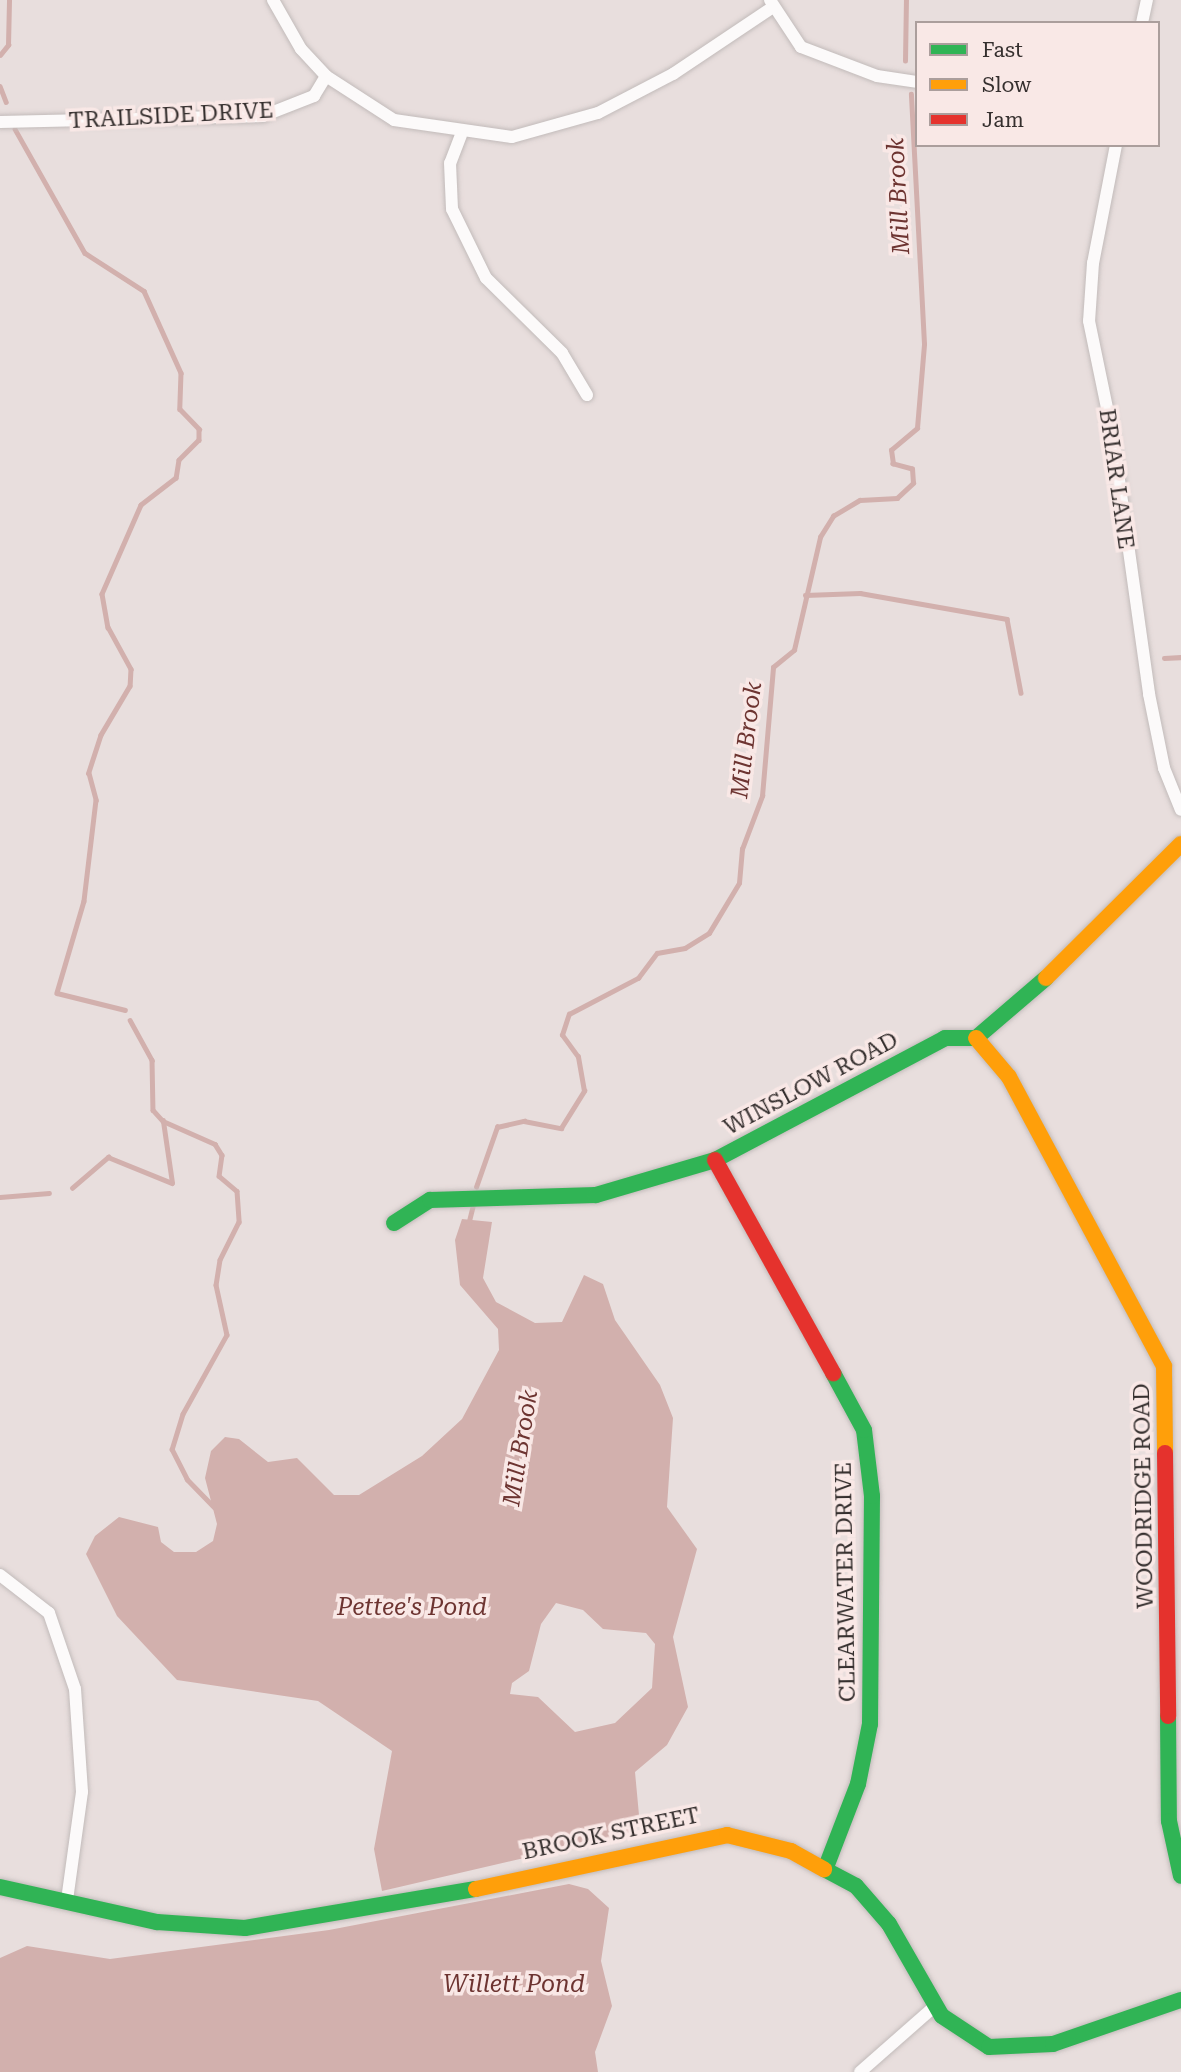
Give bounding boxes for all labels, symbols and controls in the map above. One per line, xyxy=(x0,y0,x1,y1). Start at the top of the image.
legend xyxy=(915,21,1160,147)
text: Fast xyxy=(982,38,1023,62)
text: Slow xyxy=(982,73,1031,97)
street label: TRAILSIDE DRIVE xyxy=(68,97,274,135)
text: Jam xyxy=(982,108,1024,132)
water label: Mill Brook xyxy=(882,137,916,255)
street label: BRIAR LANE xyxy=(1092,407,1140,551)
water label: Mill Brook xyxy=(726,680,768,800)
street label: WINSLOW ROAD xyxy=(719,1026,903,1142)
street label: WOODRIDGE ROAD xyxy=(1128,1383,1160,1609)
water label: Mill Brook xyxy=(498,1388,544,1508)
street label: CLEARWATER DRIVE xyxy=(830,1462,862,1702)
water label: Pettee's Pond xyxy=(337,1594,487,1622)
street label: BROOK STREET xyxy=(520,1802,702,1866)
water label: Willett Pond xyxy=(443,1971,585,1999)

